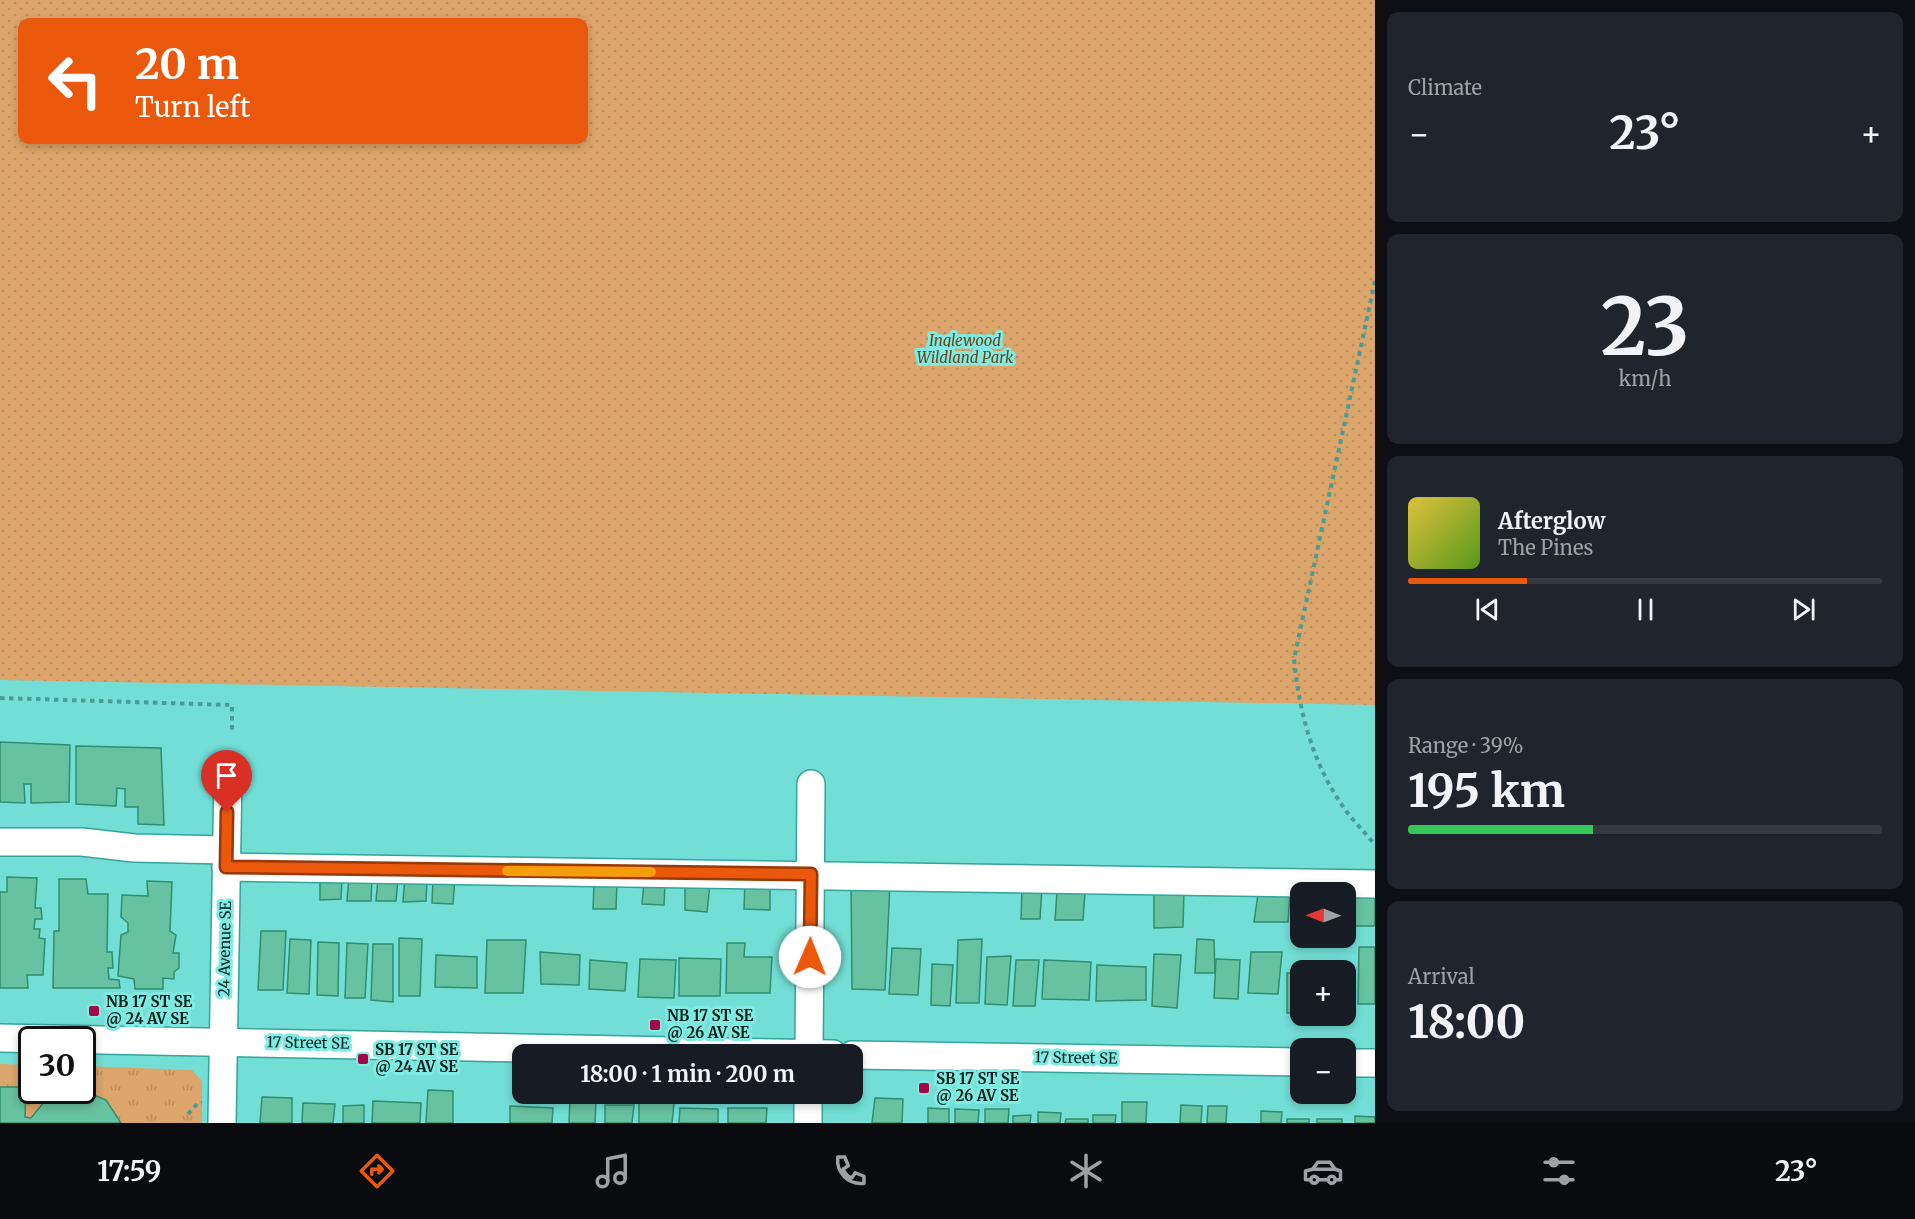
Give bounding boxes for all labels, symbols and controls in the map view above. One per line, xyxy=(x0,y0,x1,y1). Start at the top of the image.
text: 20 m xyxy=(135,38,239,90)
icon: left xyxy=(36,42,114,120)
text: Climate xyxy=(1408,75,1482,100)
text: Turn left xyxy=(135,90,250,124)
text: 23° xyxy=(1609,105,1681,161)
text: − xyxy=(1408,114,1430,155)
text: + xyxy=(1860,114,1882,155)
text: 23 xyxy=(1601,278,1689,376)
park label: Inglewood Wildland Park xyxy=(917,331,1014,367)
text: km/h xyxy=(1619,366,1671,391)
text: Afterglow xyxy=(1498,507,1605,535)
text: The Pines xyxy=(1498,535,1593,560)
icon: previous xyxy=(1471,593,1504,626)
icon: pause xyxy=(1629,593,1662,626)
icon: next xyxy=(1787,593,1820,626)
text: Range · 39% xyxy=(1408,733,1523,758)
pin xyxy=(201,750,252,812)
icon: arrive xyxy=(210,759,243,792)
text: 195 km xyxy=(1408,763,1565,819)
north arrow xyxy=(1290,882,1356,948)
map controls xyxy=(1290,882,1356,1104)
street label: 24 Avenue SE xyxy=(214,901,235,997)
position arrow xyxy=(778,925,842,989)
button: + xyxy=(1290,960,1356,1026)
text: Arrival xyxy=(1408,964,1475,989)
place label: NB 17 ST SE @ 24 AV SE xyxy=(106,992,193,1028)
text: 18:00 xyxy=(1408,994,1525,1050)
marker: NB 17 ST SE @ 24 AV SE xyxy=(87,1004,101,1018)
place label: NB 17 ST SE @ 26 AV SE xyxy=(667,1006,754,1042)
marker: NB 17 ST SE @ 26 AV SE xyxy=(648,1018,662,1032)
speed limit sign: 30 xyxy=(18,1026,96,1104)
street label: 17 Street SE xyxy=(266,1032,350,1053)
button: − xyxy=(1290,1038,1356,1104)
place label: SB 17 ST SE @ 24 AV SE xyxy=(375,1040,459,1076)
street label: 17 Street SE xyxy=(1034,1047,1118,1068)
marker: SB 17 ST SE @ 24 AV SE xyxy=(356,1052,370,1066)
text: 18:00 · 1 min · 200 m xyxy=(580,1060,795,1088)
place label: SB 17 ST SE @ 26 AV SE xyxy=(936,1069,1020,1105)
marker: SB 17 ST SE @ 26 AV SE xyxy=(917,1081,931,1095)
icon: directions xyxy=(356,1150,398,1192)
icon: music xyxy=(592,1150,634,1192)
icon: phone xyxy=(829,1150,871,1192)
icon: climate xyxy=(1065,1150,1107,1192)
icon: car xyxy=(1302,1150,1344,1192)
icon: filters xyxy=(1538,1150,1580,1192)
text: 17:59 xyxy=(97,1154,161,1188)
text: 23° xyxy=(1775,1154,1818,1188)

